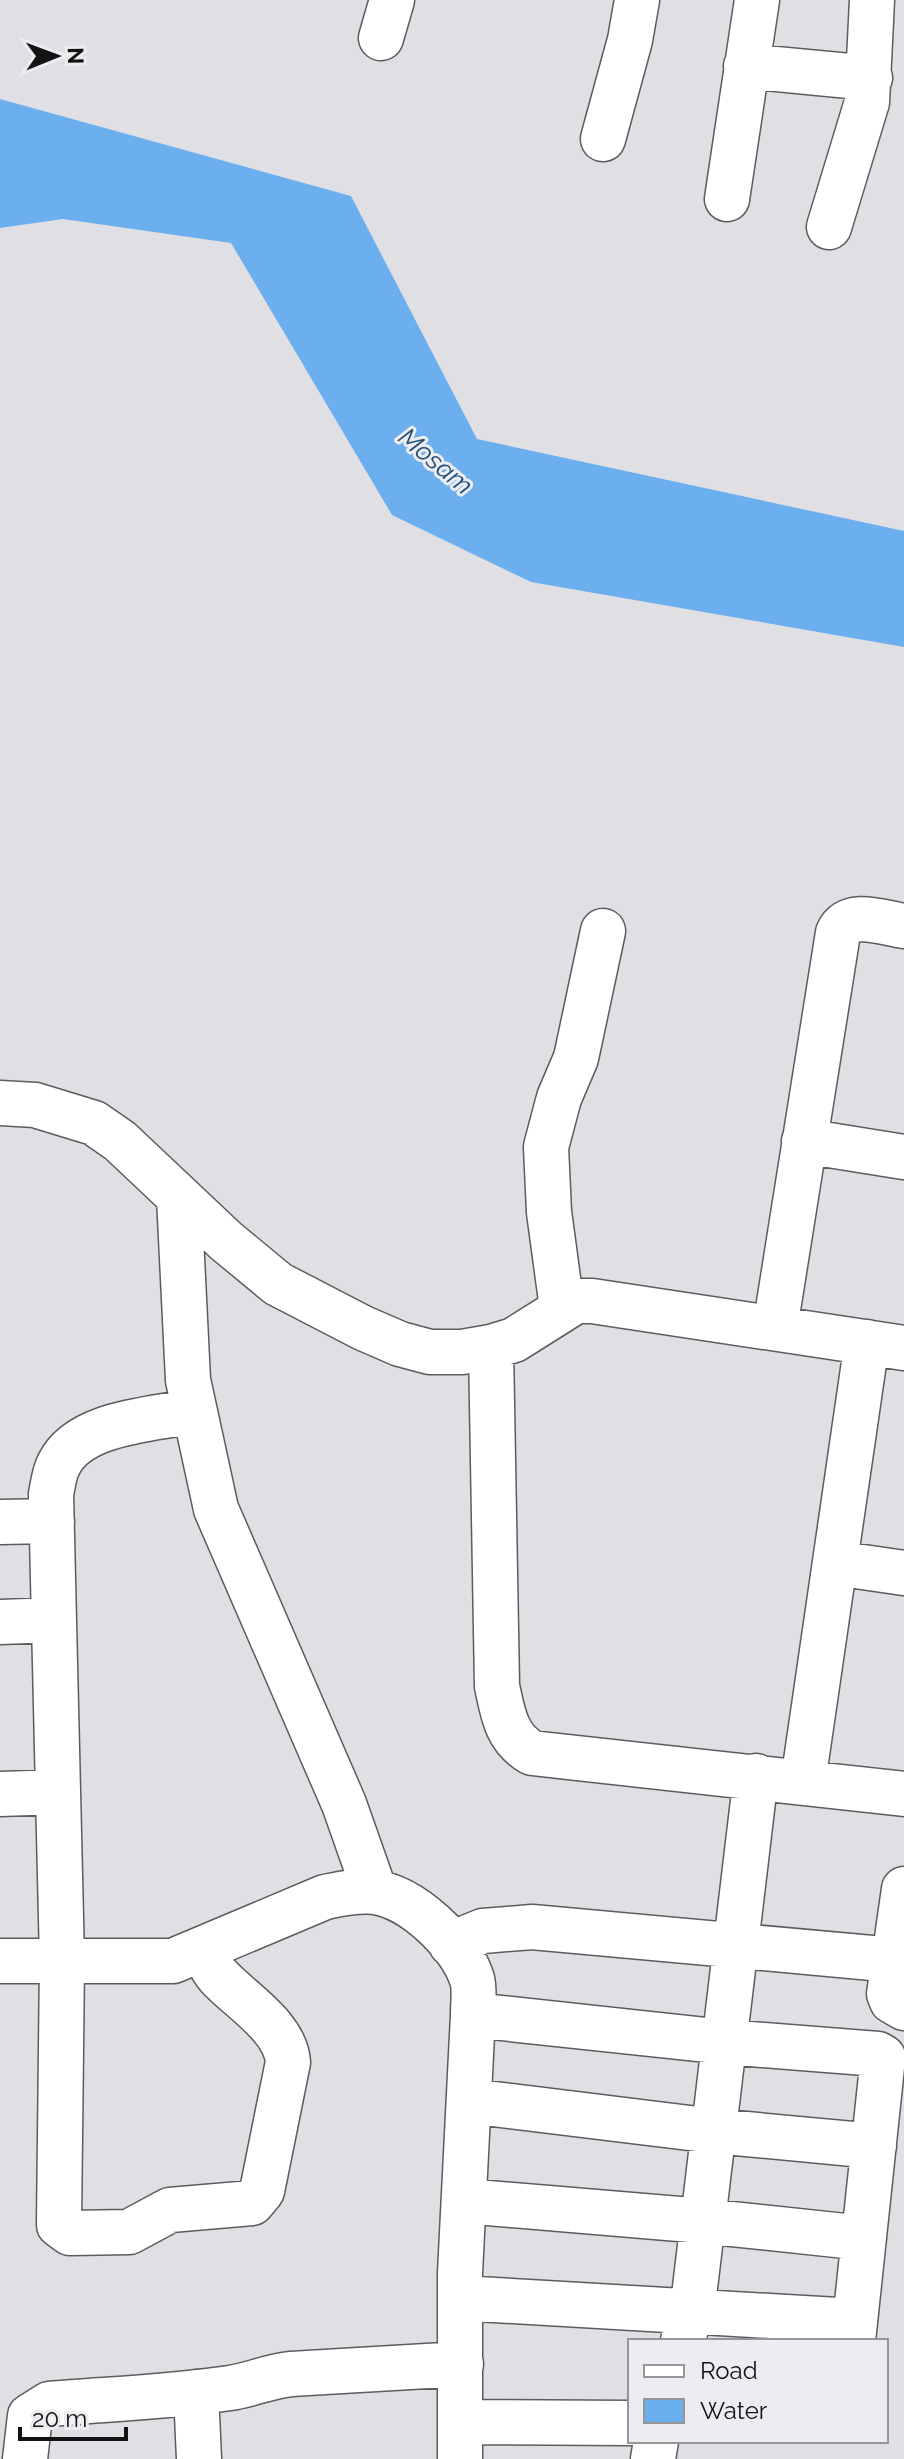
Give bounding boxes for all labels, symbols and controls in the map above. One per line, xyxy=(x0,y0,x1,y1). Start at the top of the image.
north arrow xyxy=(16,16,96,96)
text: N xyxy=(63,47,89,64)
water label: Mosam xyxy=(393,422,479,500)
legend xyxy=(628,2339,888,2443)
text: Road xyxy=(700,2356,758,2385)
scale bar xyxy=(20,2391,126,2441)
text: Water xyxy=(700,2396,768,2425)
text: 20 m xyxy=(32,2404,87,2433)

